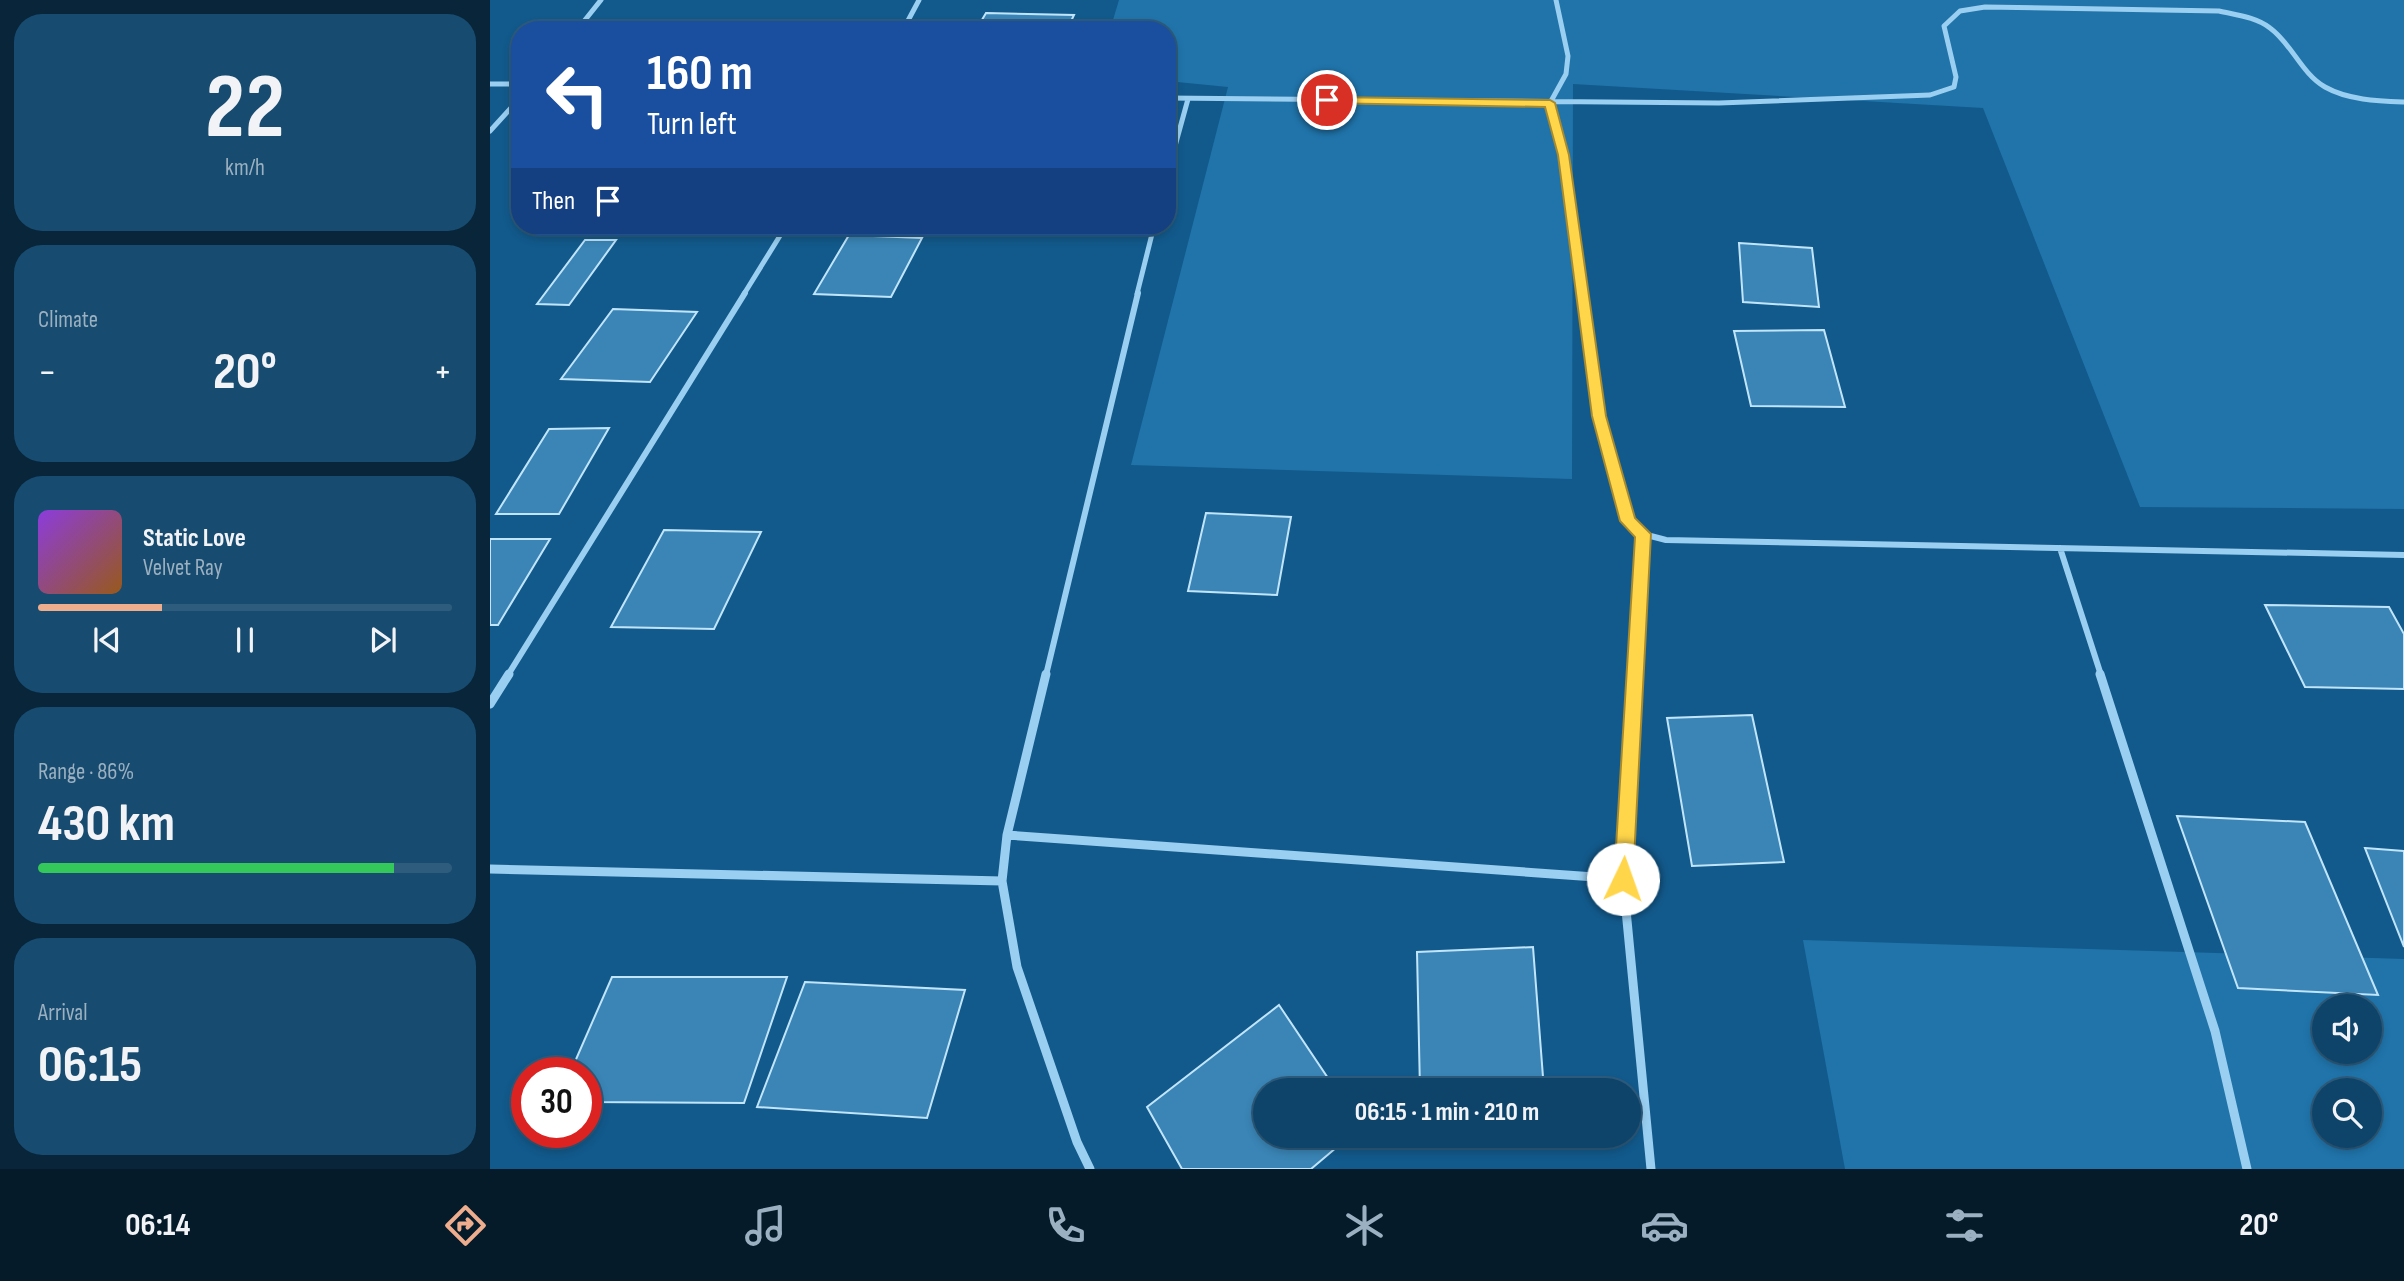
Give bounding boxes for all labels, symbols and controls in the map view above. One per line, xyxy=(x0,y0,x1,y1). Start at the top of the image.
text: 160 m xyxy=(647,45,753,104)
icon: left xyxy=(532,49,623,140)
text: 22 xyxy=(205,54,285,163)
pin xyxy=(1297,70,1357,130)
icon: arrive xyxy=(1308,81,1346,119)
text: Turn left xyxy=(647,105,737,144)
text: km/h xyxy=(225,154,265,182)
icon: arrive xyxy=(589,182,627,220)
text: Then xyxy=(532,186,575,217)
text: Climate xyxy=(38,306,98,334)
text: 20° xyxy=(213,341,277,404)
text: − xyxy=(38,350,57,395)
text: + xyxy=(433,350,452,395)
text: Static Love xyxy=(143,523,246,554)
text: Velvet Ray xyxy=(143,554,223,582)
icon: previous xyxy=(88,621,126,659)
icon: pause xyxy=(226,621,264,659)
icon: next xyxy=(364,621,402,659)
text: Range · 86% xyxy=(38,758,134,786)
text: 430 km xyxy=(38,793,175,856)
position arrow xyxy=(1586,842,1660,916)
map controls xyxy=(2312,994,2382,1148)
button: sound xyxy=(2312,994,2382,1064)
text: Arrival xyxy=(38,999,87,1027)
text: 06:15 xyxy=(38,1034,142,1097)
speed limit sign: 30 xyxy=(511,1057,602,1148)
button: search xyxy=(2312,1078,2382,1148)
text: 06:15 · 1 min · 210 m xyxy=(1355,1097,1539,1128)
icon: directions xyxy=(441,1201,490,1250)
icon: music xyxy=(741,1201,790,1250)
icon: phone xyxy=(1041,1201,1090,1250)
icon: climate xyxy=(1340,1201,1389,1250)
icon: car xyxy=(1640,1201,1689,1250)
icon: filters xyxy=(1940,1201,1989,1250)
text: 06:14 xyxy=(125,1206,190,1245)
text: 20° xyxy=(2239,1206,2279,1245)

